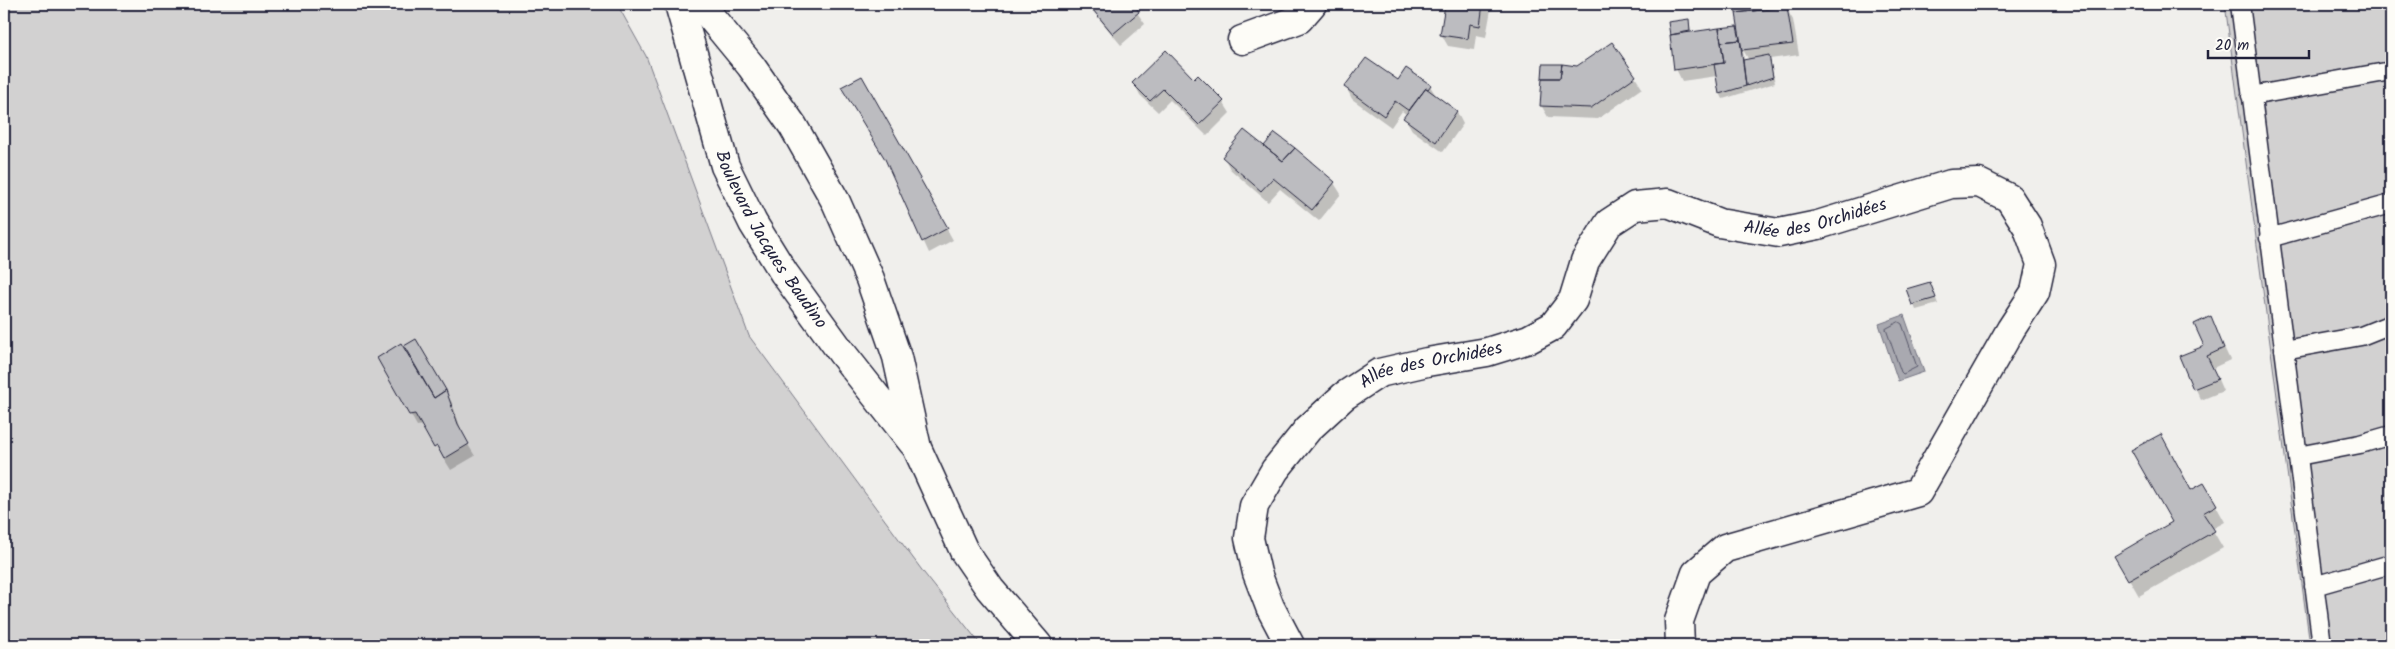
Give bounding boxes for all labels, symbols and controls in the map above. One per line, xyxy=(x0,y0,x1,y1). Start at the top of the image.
scale bar xyxy=(2208,28,2309,60)
text: 20 m xyxy=(2215,34,2249,58)
street label: Boulevard Jacques Baudino xyxy=(707,147,835,335)
street label: Allée des Orchidées xyxy=(1741,190,1891,247)
street label: Allée des Orchidées xyxy=(1354,333,1506,397)

